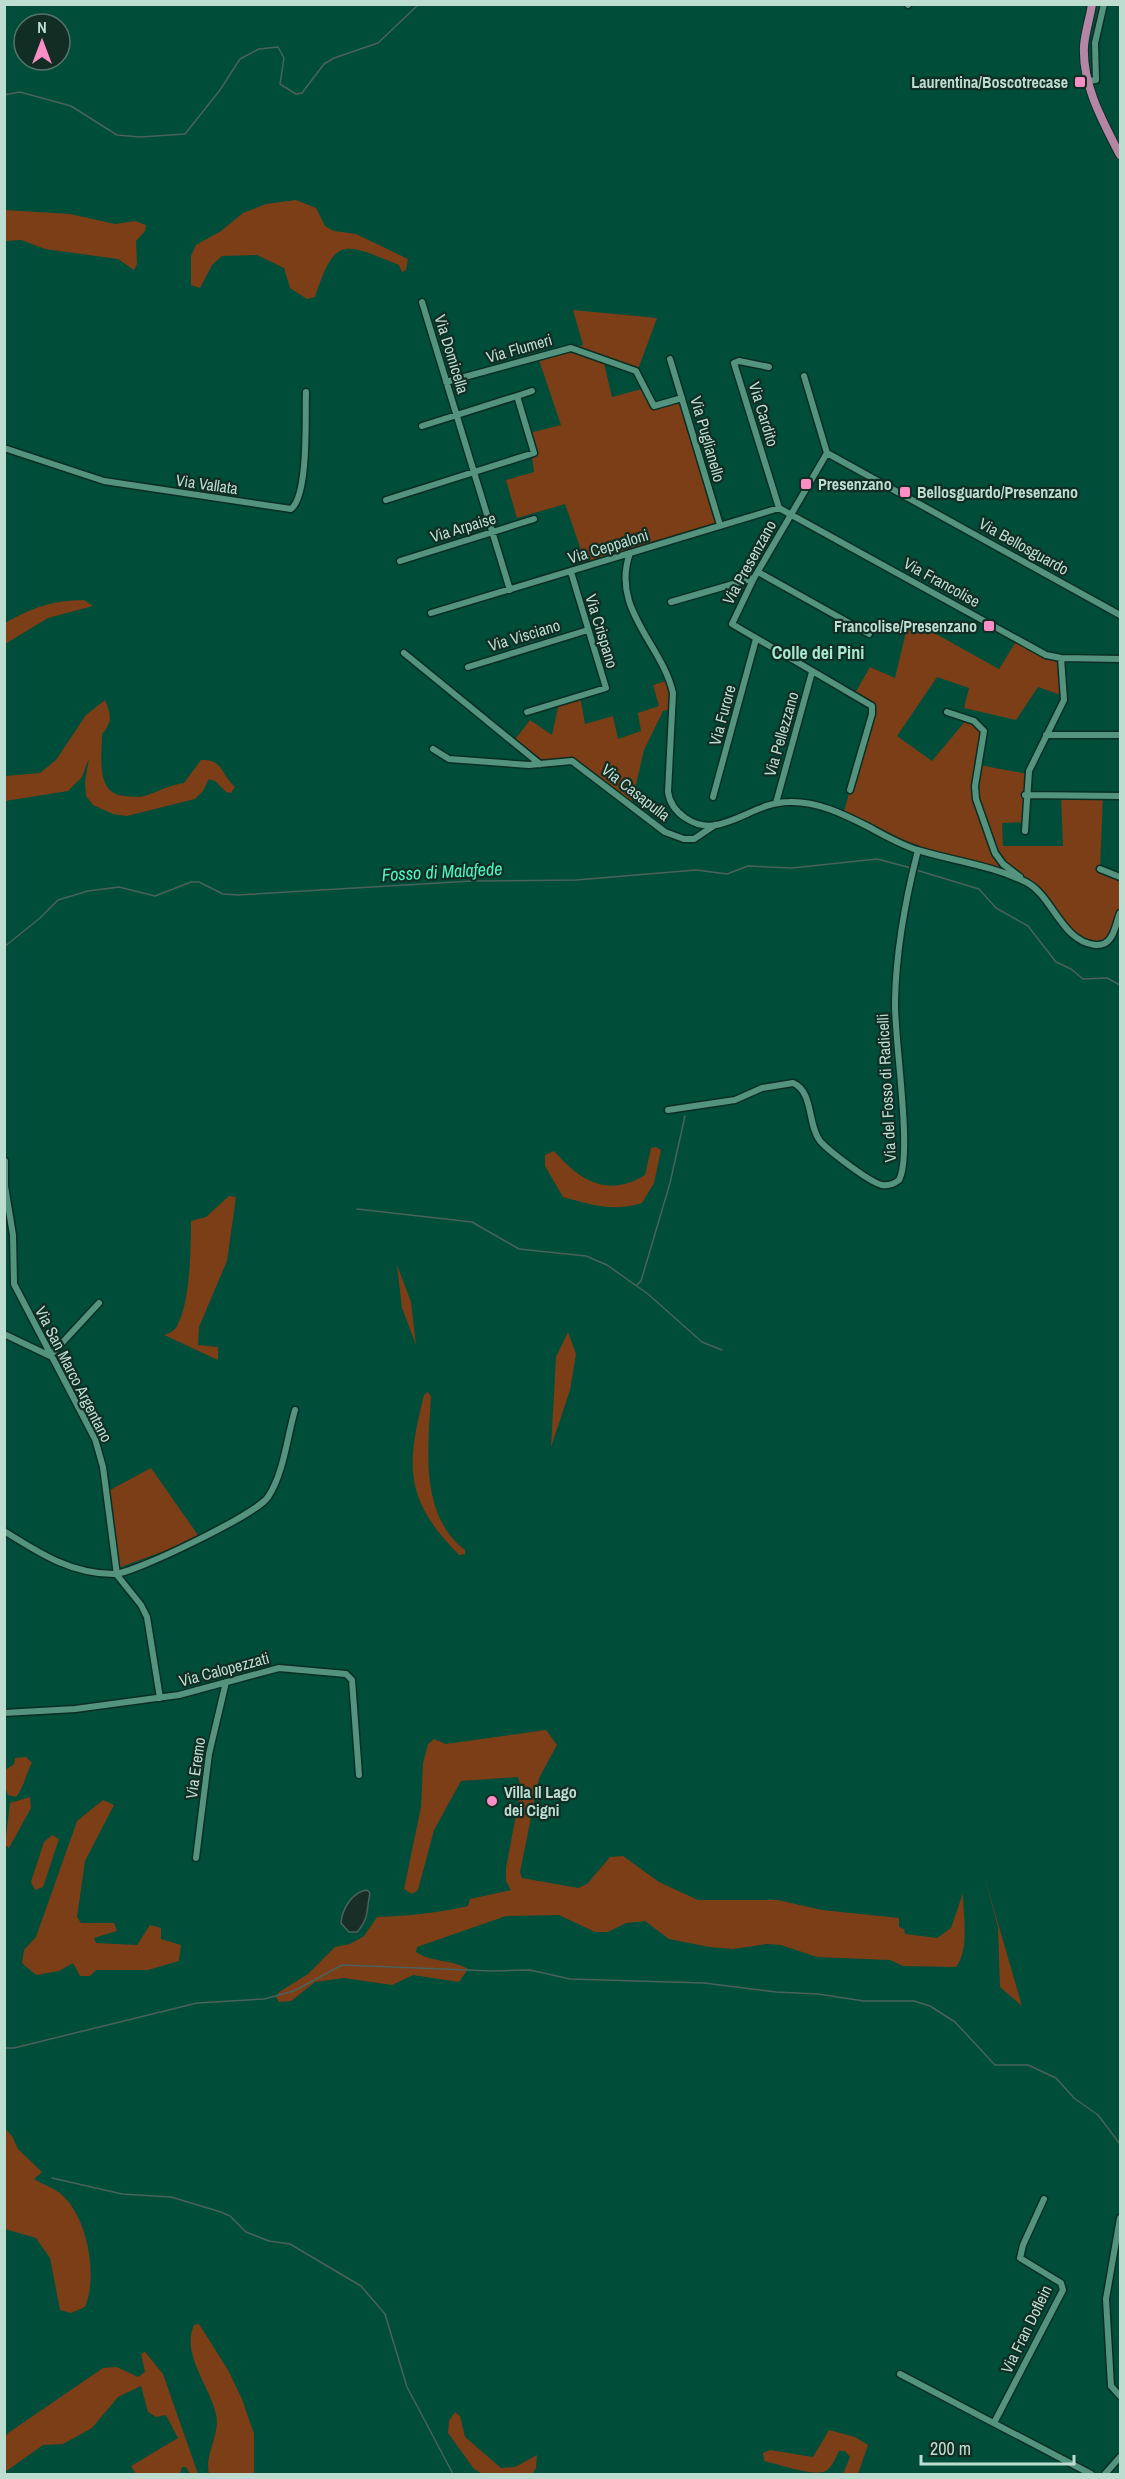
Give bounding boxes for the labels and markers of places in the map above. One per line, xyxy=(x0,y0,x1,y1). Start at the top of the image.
place label: Laurentina/Boscotrecase xyxy=(911,71,1068,93)
marker: Laurentina/Boscotrecase xyxy=(1073,75,1087,89)
place label: Presenzano xyxy=(818,473,892,495)
marker: Presenzano xyxy=(799,477,813,491)
place label: Bellosguardo/Presenzano xyxy=(917,481,1078,503)
marker: Bellosguardo/Presenzano xyxy=(898,485,912,499)
place label: Francolise/Presenzano xyxy=(834,615,977,637)
marker: Francolise/Presenzano xyxy=(982,619,996,633)
place label: Villa Il Lago dei Cigni xyxy=(504,1781,577,1821)
marker: Villa Il Lago dei Cigni xyxy=(485,1794,499,1808)

